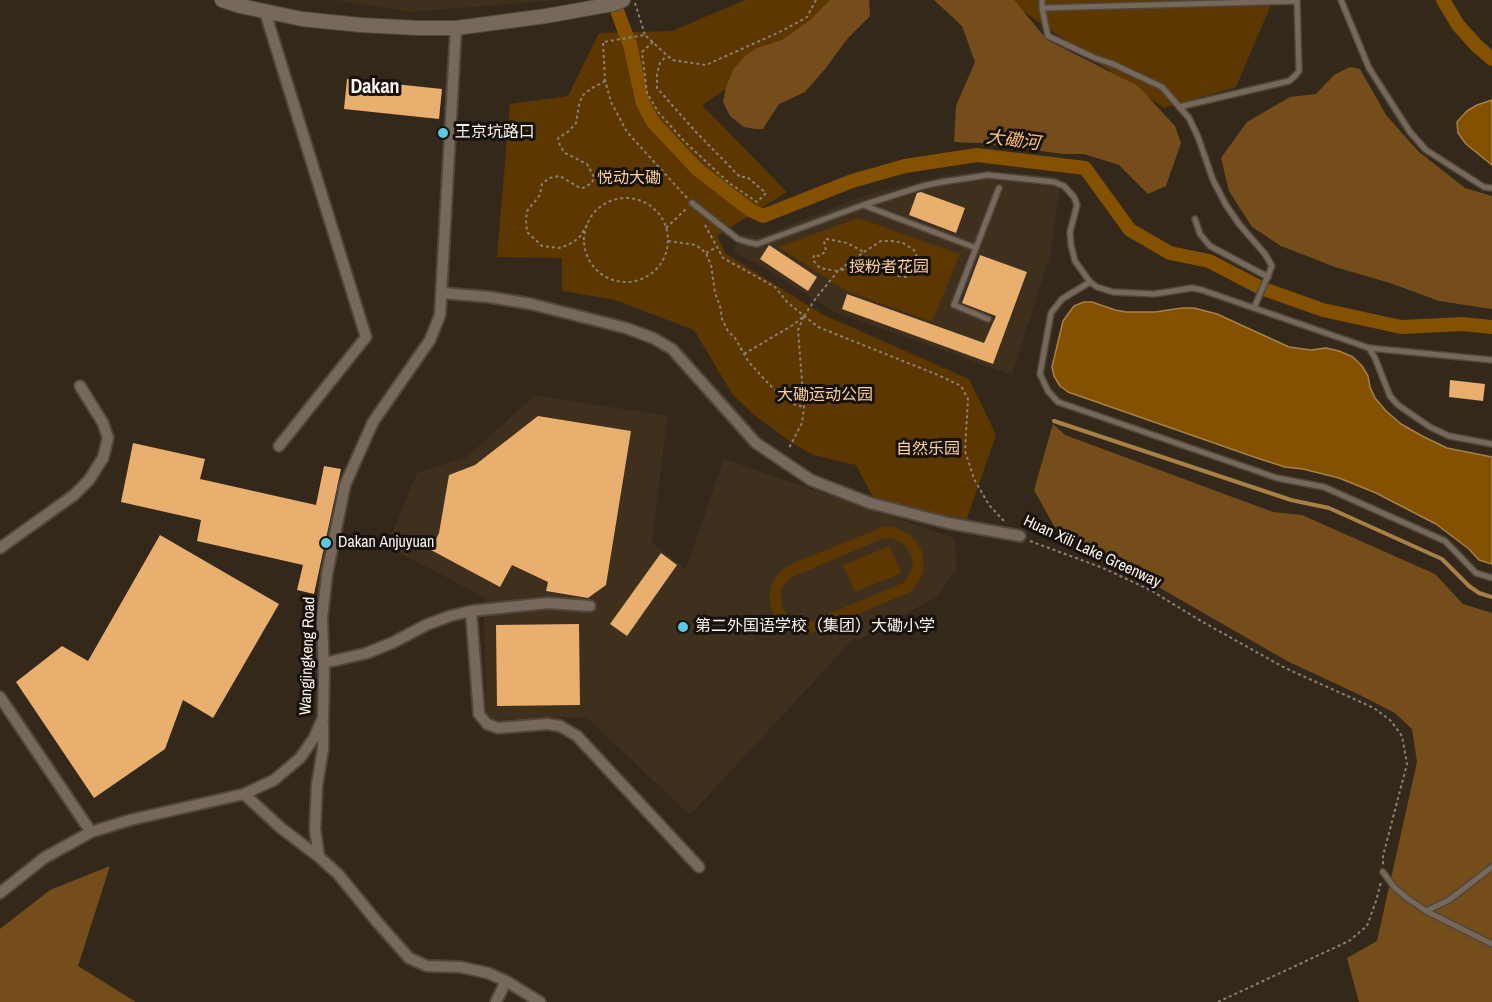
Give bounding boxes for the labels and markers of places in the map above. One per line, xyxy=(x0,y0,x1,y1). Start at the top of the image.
place label: 王京坑路口 xyxy=(455,123,535,143)
marker: 王京坑路口 xyxy=(436,126,450,140)
place label: Dakan Anjuyuan xyxy=(338,533,434,553)
marker: Dakan Anjuyuan xyxy=(319,536,333,550)
place label: 第二外国语学校（集团）大磡小学 xyxy=(695,617,935,637)
marker: 第二外国语学校（集团）大磡小学 xyxy=(676,620,690,634)

